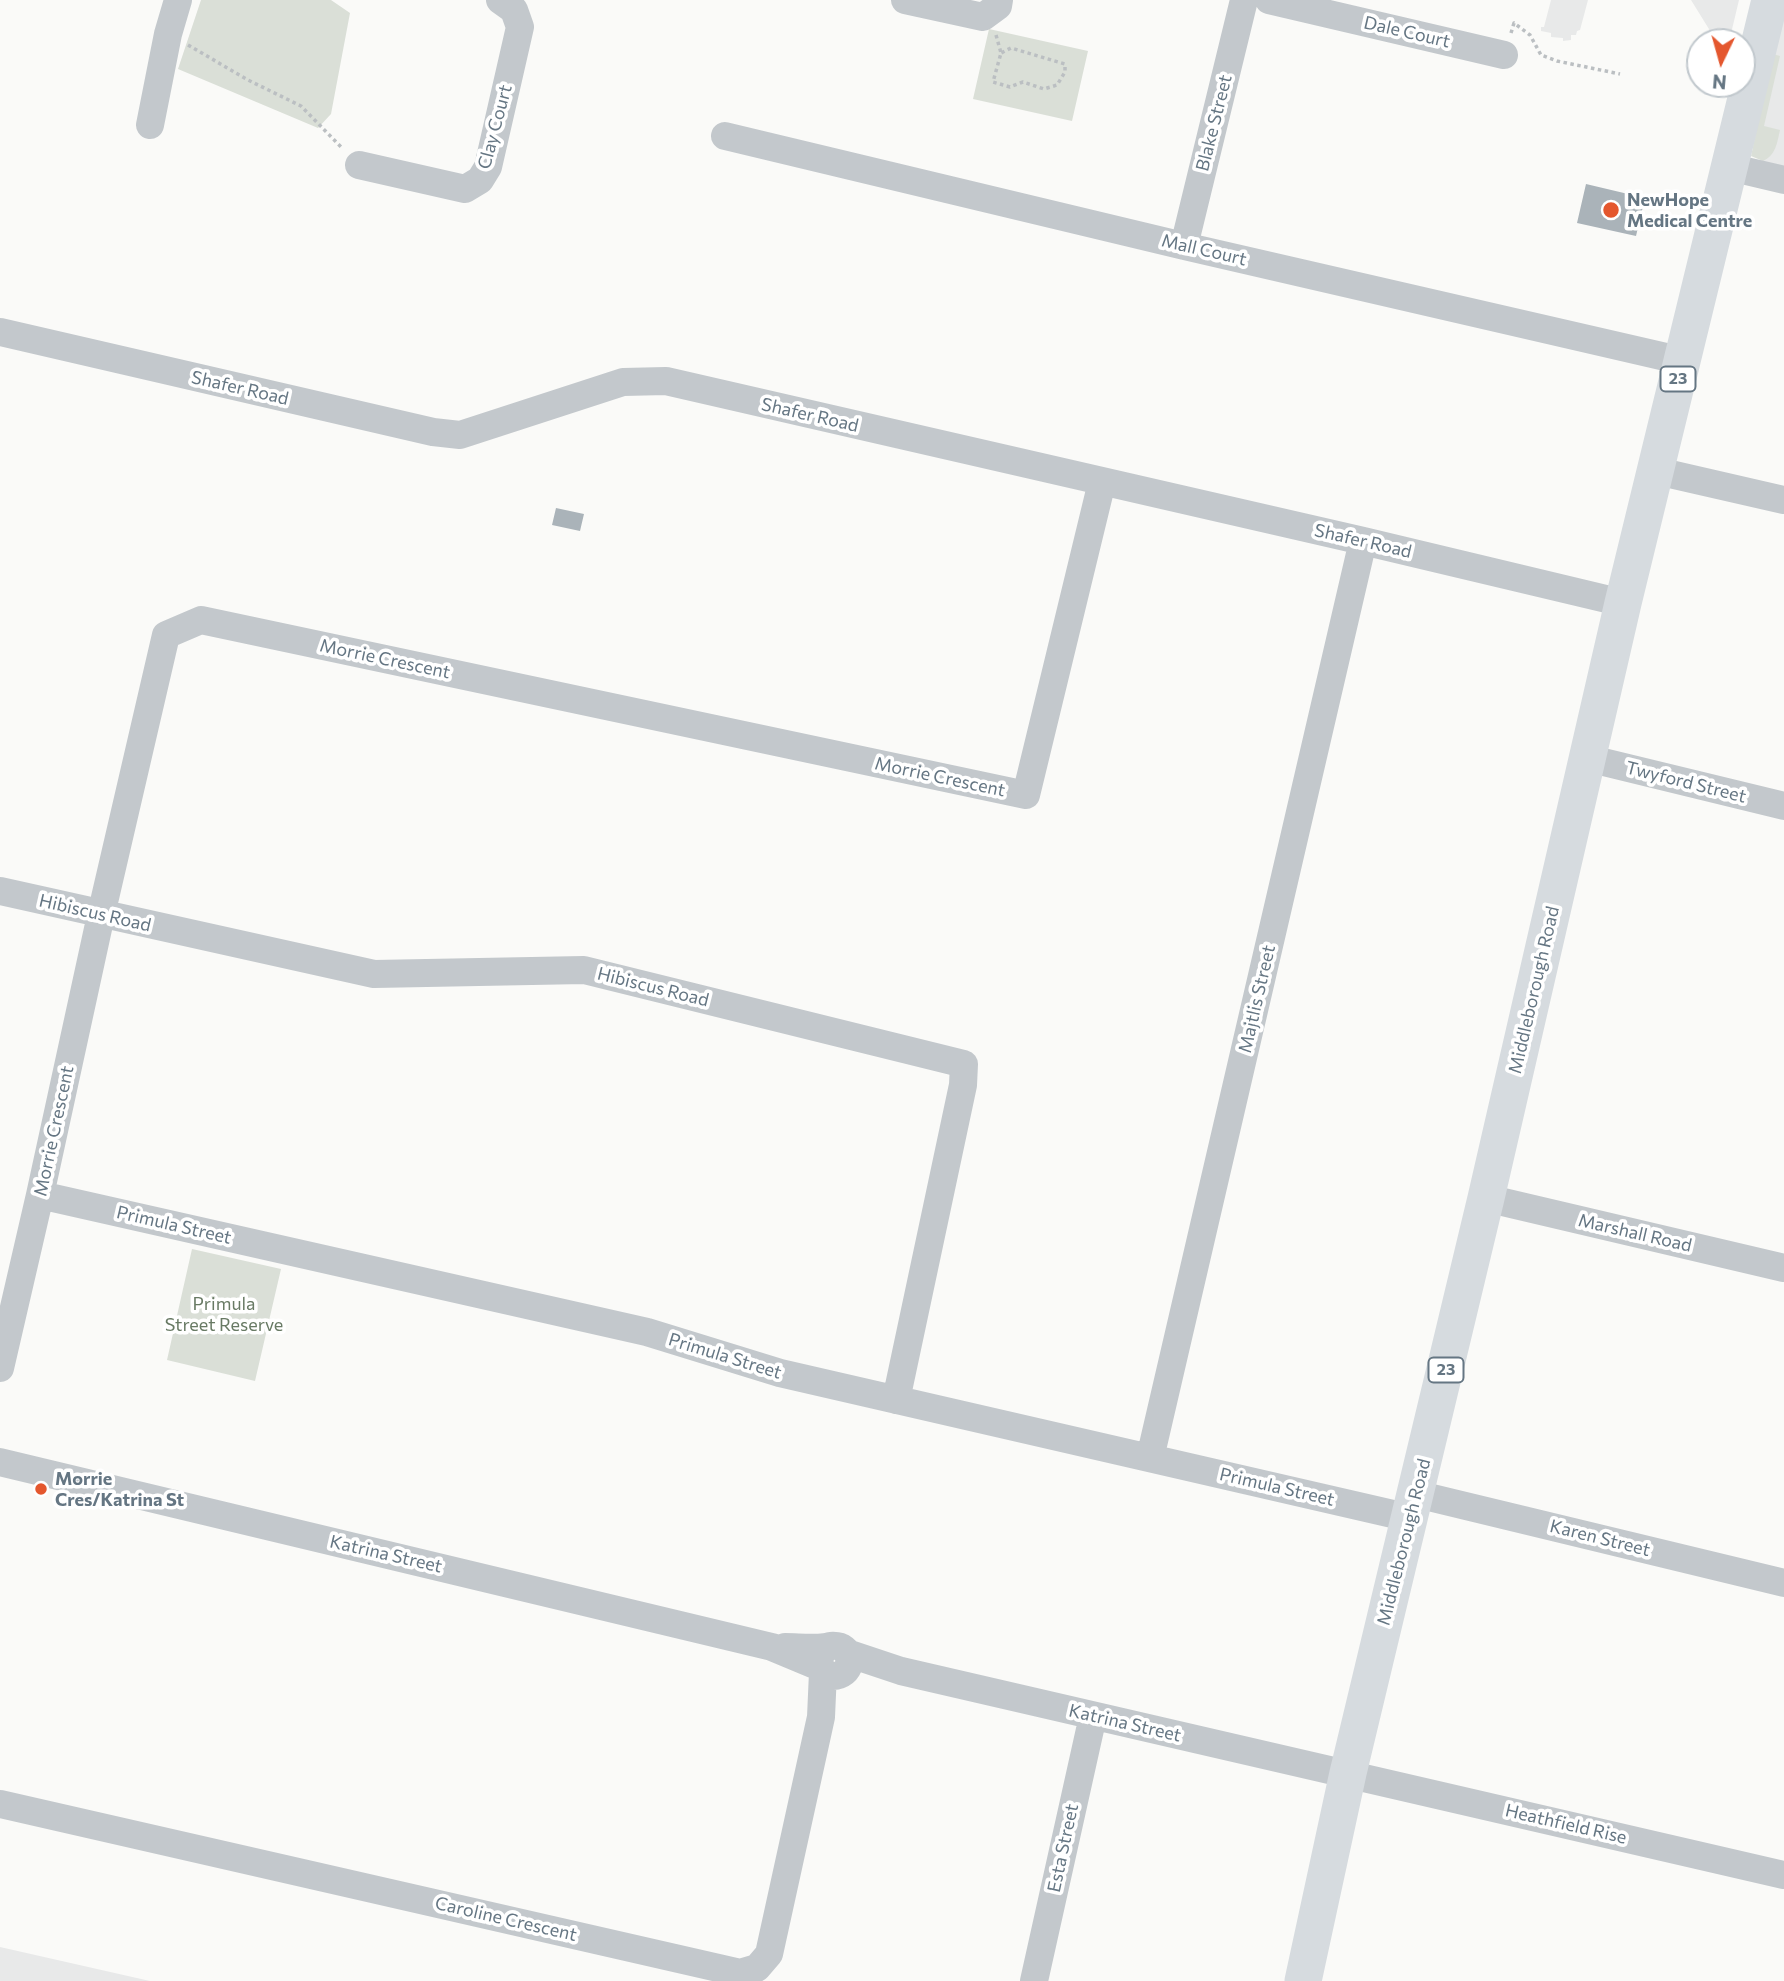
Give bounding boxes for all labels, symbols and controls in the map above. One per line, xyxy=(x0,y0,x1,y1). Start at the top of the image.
street label: Dale Court xyxy=(1362,12,1452,52)
north arrow xyxy=(1686,28,1756,98)
text: N xyxy=(1711,70,1727,95)
street label: Blake Street xyxy=(1192,72,1236,174)
street label: Clay Court xyxy=(473,82,517,172)
place label: NewHope Medical Centre xyxy=(1627,189,1752,232)
marker: NewHope Medical Centre xyxy=(1601,200,1621,220)
street label: Mall Court xyxy=(1159,230,1249,270)
street label: Shafer Road xyxy=(189,366,291,410)
road number: 23 xyxy=(1660,366,1696,392)
street label: Shafer Road xyxy=(759,393,861,437)
street label: Shafer Road xyxy=(1312,519,1414,563)
street label: Morrie Crescent xyxy=(318,635,452,683)
street label: Morrie Crescent xyxy=(873,753,1007,801)
street label: Twyford Street xyxy=(1624,757,1748,807)
street label: Hibiscus Road xyxy=(37,890,153,936)
street label: Middleborough Road xyxy=(1504,904,1564,1076)
street label: Majtlis Street xyxy=(1234,943,1280,1055)
street label: Hibiscus Road xyxy=(595,963,711,1011)
street label: Morrie Crescent xyxy=(30,1064,78,1198)
street label: Primula Street xyxy=(114,1201,234,1249)
street label: Marshall Road xyxy=(1576,1209,1694,1257)
park label: Primula Street Reserve xyxy=(165,1293,283,1336)
street label: Primula Street xyxy=(666,1329,784,1383)
road number: 23 xyxy=(1428,1358,1464,1382)
street label: Middleborough Road xyxy=(1373,1456,1435,1628)
street label: Primula Street xyxy=(1217,1463,1337,1511)
place label: Morrie Cres/Katrina St xyxy=(55,1468,184,1510)
marker: Morrie Cres/Katrina St xyxy=(33,1481,49,1497)
street label: Karen Street xyxy=(1548,1515,1652,1561)
street label: Katrina Street xyxy=(328,1531,444,1577)
street label: Katrina Street xyxy=(1067,1700,1183,1746)
street label: Heathfield Rise xyxy=(1503,1800,1629,1848)
street label: Esta Street xyxy=(1043,1802,1083,1894)
street label: Caroline Crescent xyxy=(433,1892,579,1946)

